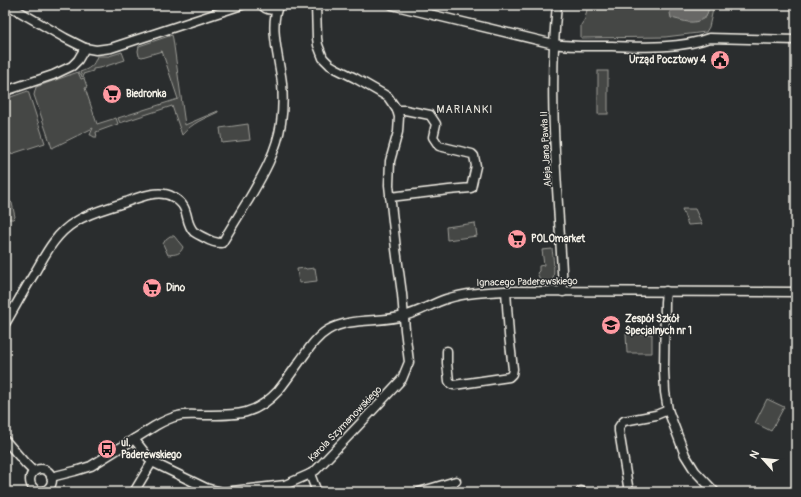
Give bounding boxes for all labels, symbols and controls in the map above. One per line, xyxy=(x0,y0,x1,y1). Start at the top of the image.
public building icon: Urząd Pocztowy 4 xyxy=(709,49,731,71)
place label: Urząd Pocztowy 4 xyxy=(629,54,706,66)
supermarket icon: Biedronka xyxy=(101,83,123,105)
place label: Biedronka xyxy=(126,88,167,100)
district label: MARIANKI xyxy=(437,103,493,116)
street label: Aleja Jana Pawła II xyxy=(538,111,554,187)
supermarket icon: POLOmarket xyxy=(506,228,528,250)
place label: POLOmarket xyxy=(531,233,586,245)
street label: Ignacego Paderewskiego xyxy=(476,275,578,289)
supermarket icon: Dino xyxy=(141,277,163,299)
place label: Dino xyxy=(166,282,186,294)
place label: Zespół Szkół Specjalnych nr 1 xyxy=(625,313,692,337)
school or university icon: Zespół Szkół Specjalnych nr 1 xyxy=(600,314,622,336)
street label: Karola Szymanowskiego xyxy=(306,383,385,464)
place label: ul. Paderewskiego xyxy=(121,437,182,461)
bus stop icon: ul. Paderewskiego xyxy=(96,438,118,460)
north arrow xyxy=(743,439,783,479)
text: N xyxy=(747,448,762,461)

